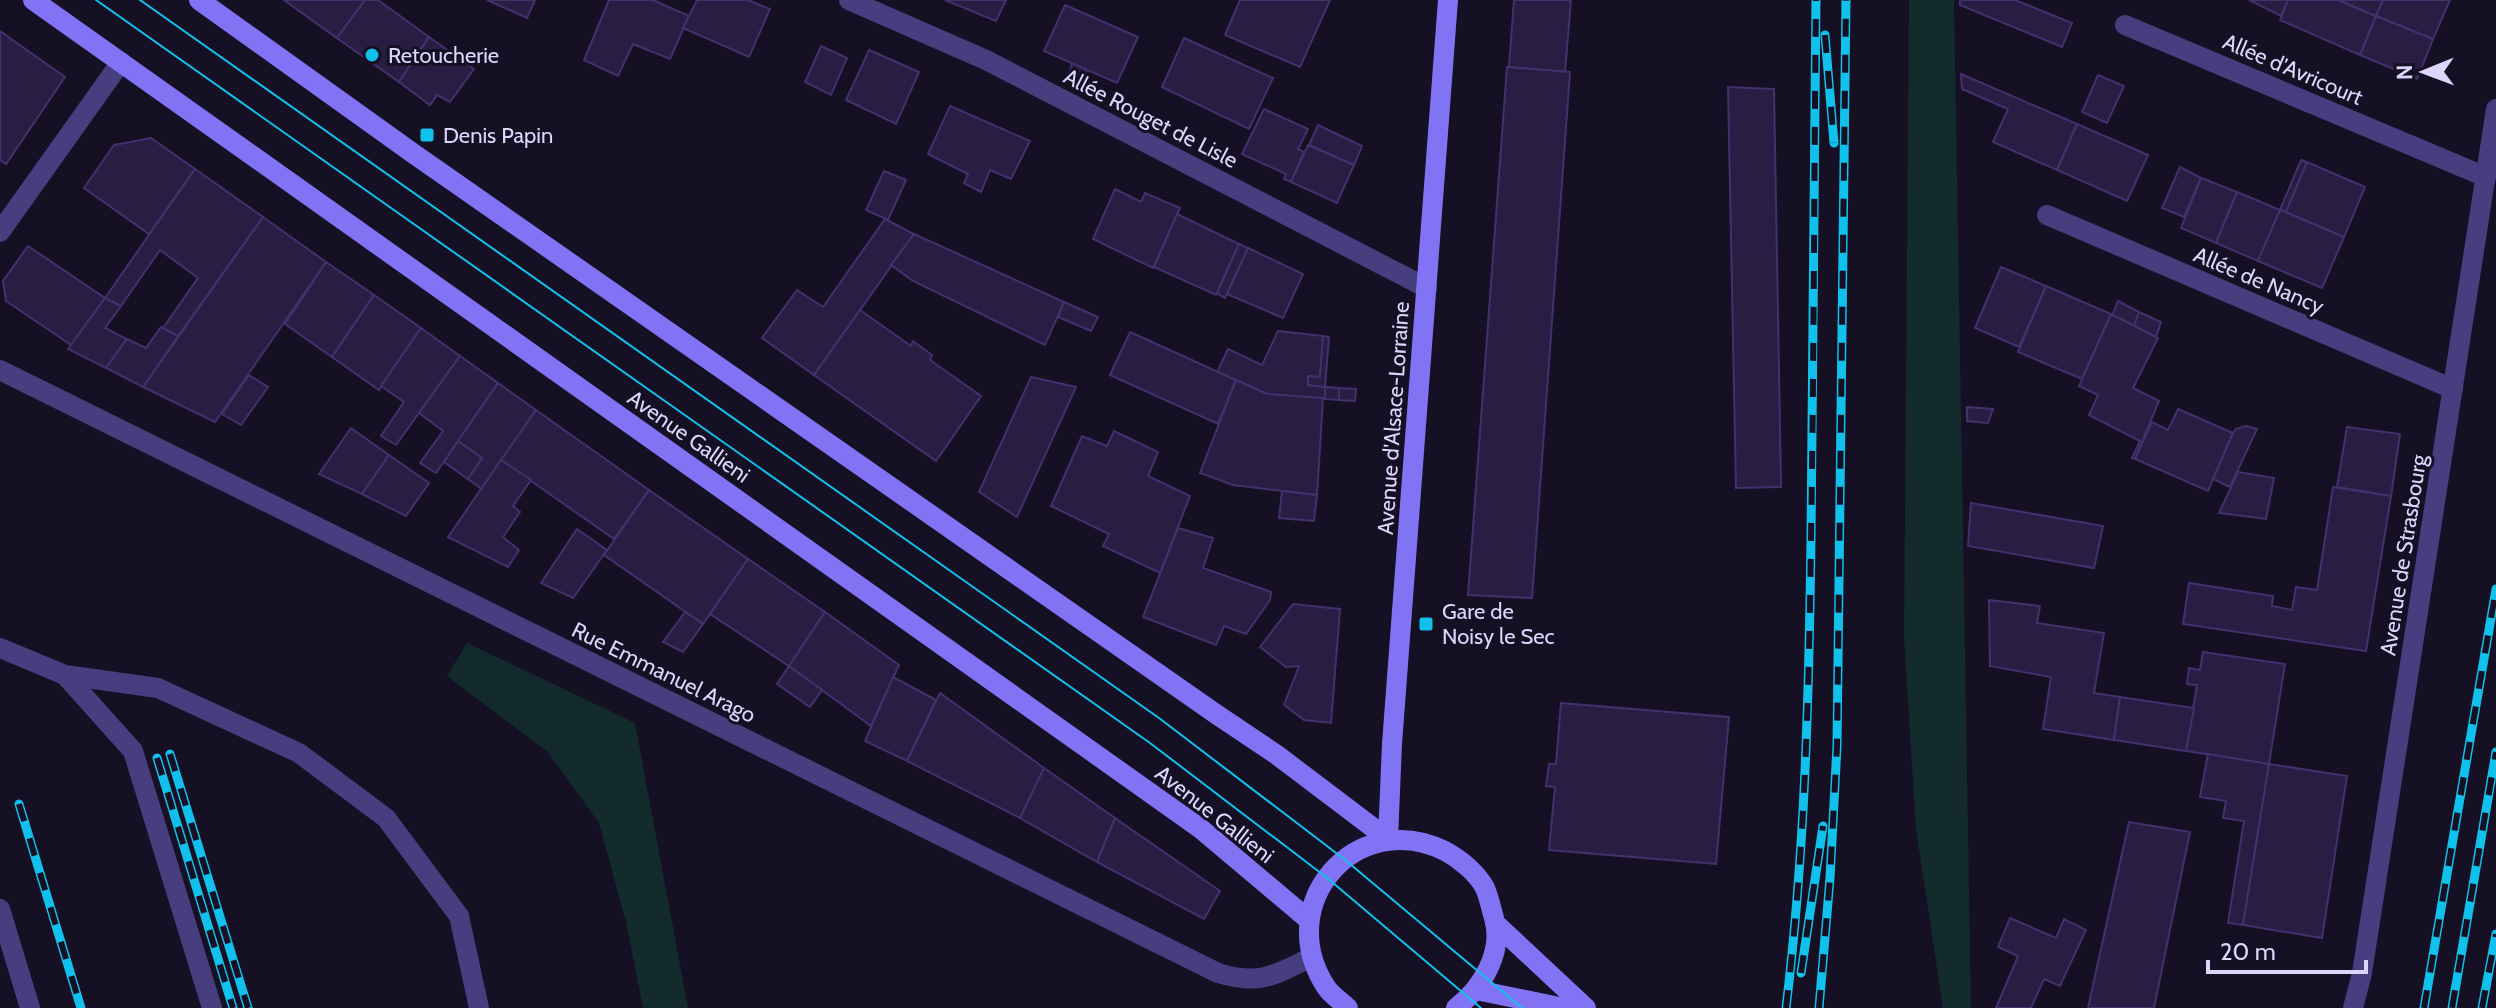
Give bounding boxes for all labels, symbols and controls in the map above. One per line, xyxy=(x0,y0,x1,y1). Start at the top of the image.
street label: Allée d'Avricourt xyxy=(2219,28,2367,111)
north arrow xyxy=(2384,32,2464,112)
place label: Retoucherie xyxy=(388,42,499,69)
marker: Retoucherie xyxy=(363,46,381,64)
street label: Allée Rouget de Lisle xyxy=(1059,63,1242,174)
text: N xyxy=(2391,64,2418,80)
place label: Denis Papin xyxy=(443,122,553,149)
marker: Denis Papin xyxy=(418,126,436,144)
street label: Allée de Nancy xyxy=(2190,241,2328,320)
street label: Avenue d'Alsace-Lorraine xyxy=(1372,300,1415,536)
street label: Avenue Gallieni xyxy=(622,384,755,489)
street label: Avenue de Strasbourg xyxy=(2374,452,2433,658)
place label: Gare de Noisy le Sec xyxy=(1442,598,1555,650)
marker: Gare de Noisy le Sec xyxy=(1417,615,1435,633)
street label: Rue Emmanuel Arago xyxy=(567,616,760,729)
street label: Avenue Gallieni xyxy=(1150,760,1279,869)
scale bar xyxy=(2208,924,2366,974)
text: 20 m xyxy=(2220,937,2276,966)

